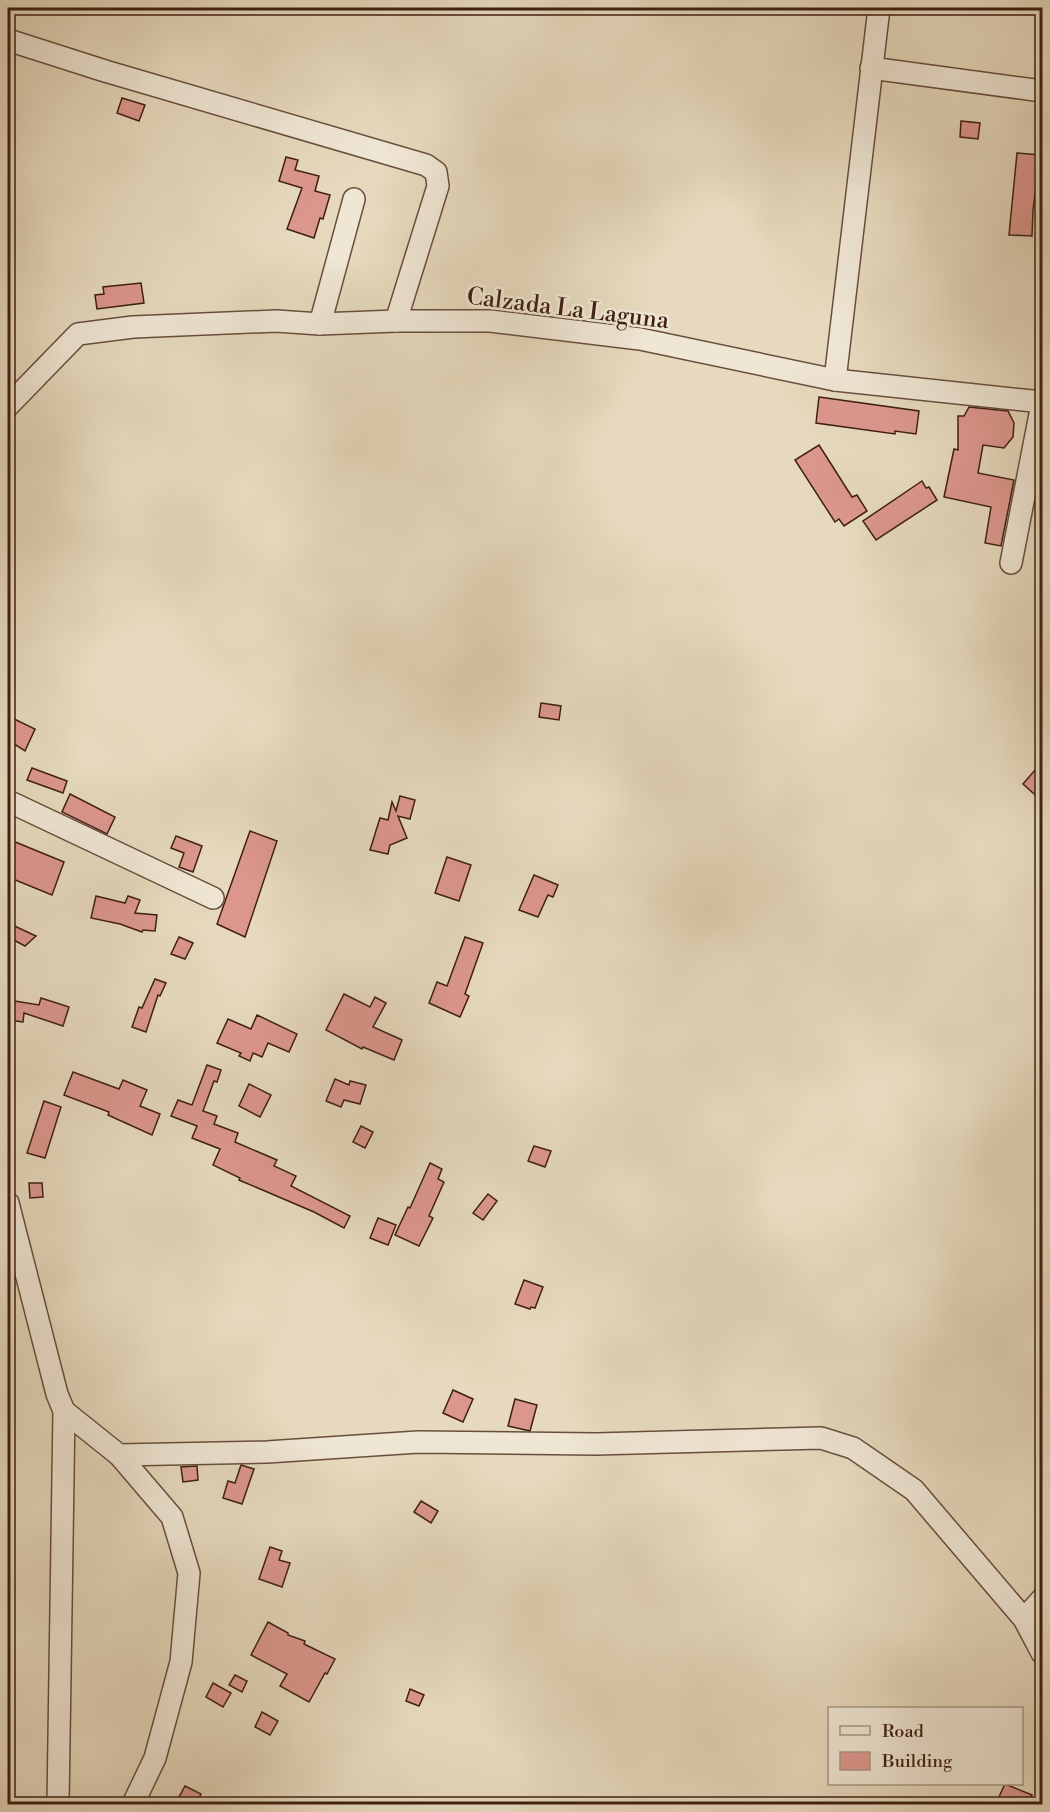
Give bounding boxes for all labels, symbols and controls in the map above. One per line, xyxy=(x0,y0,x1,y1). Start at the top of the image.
street label: Calzada La Laguna xyxy=(465,282,672,336)
legend xyxy=(828,1707,1023,1785)
text: Road xyxy=(882,1720,925,1743)
text: Building xyxy=(881,1750,953,1773)

